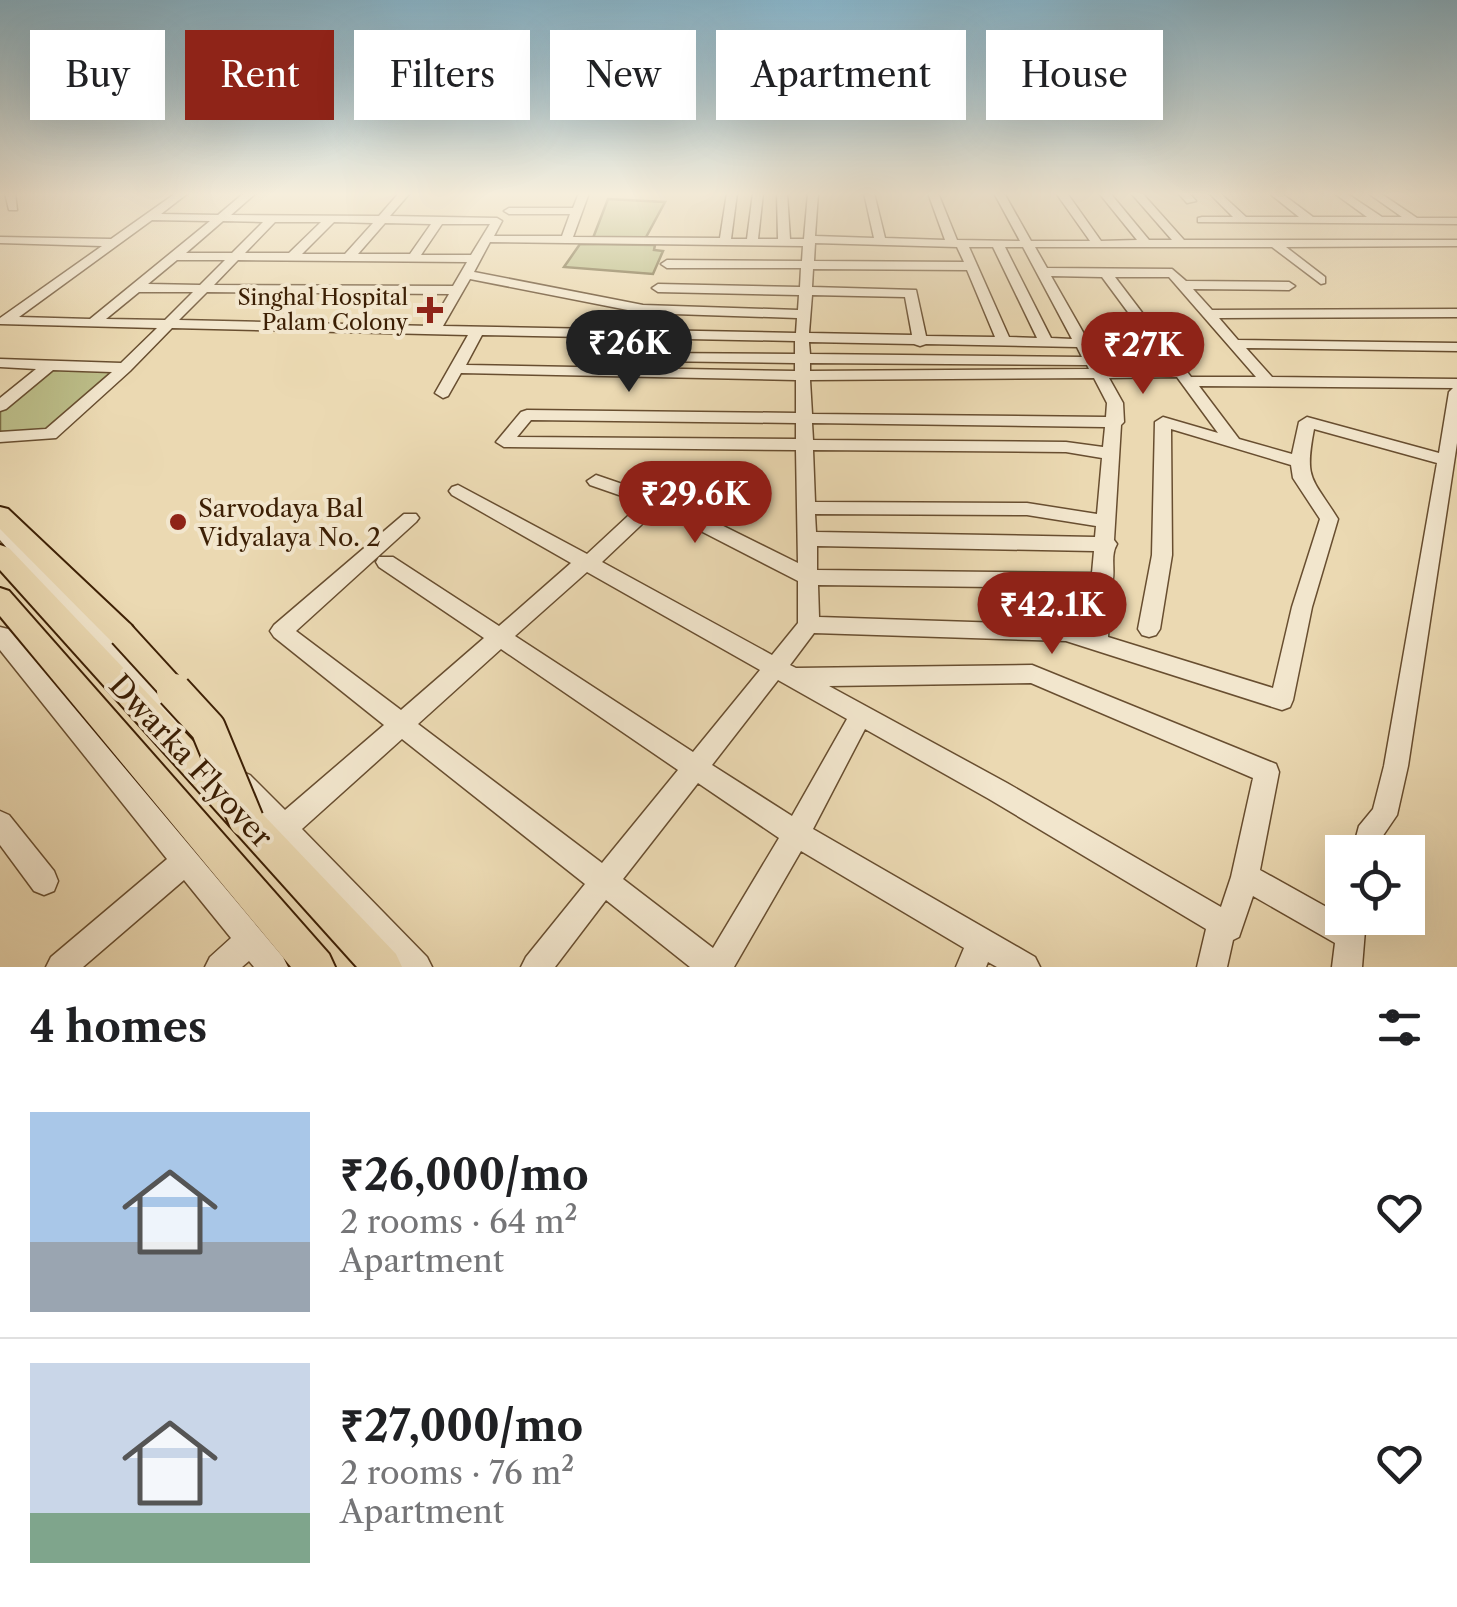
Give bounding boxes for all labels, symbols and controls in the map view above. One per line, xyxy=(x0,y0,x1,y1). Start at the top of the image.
chip: Buy xyxy=(30,30,165,120)
chip: Rent xyxy=(185,30,334,120)
chip: Filters xyxy=(354,30,530,120)
chip: New xyxy=(550,30,696,120)
chip: Apartment xyxy=(716,30,966,120)
chip: House xyxy=(986,30,1163,120)
place label: Singhal Hospital Palam Colony xyxy=(237,284,409,336)
marker: Singhal Hospital Palam Colony xyxy=(417,297,443,323)
pin: ₹26K xyxy=(570,310,688,395)
pin: ₹27K xyxy=(1084,312,1202,397)
text: ₹26K xyxy=(588,323,670,362)
text: ₹27K xyxy=(1103,325,1183,364)
pin: ₹29.6K xyxy=(614,461,776,546)
text: ₹29.6K xyxy=(641,474,749,513)
place label: Sarvodaya Bal Vidyalaya No. 2 xyxy=(197,493,381,553)
marker: Sarvodaya Bal Vidyalaya No. 2 xyxy=(167,511,189,533)
pin: ₹42.1K xyxy=(971,572,1133,657)
text: ₹42.1K xyxy=(1000,585,1104,624)
street label: Dwarka Flyover xyxy=(101,667,281,856)
map controls xyxy=(1325,835,1425,935)
button: locate xyxy=(1325,835,1425,935)
icon: filters xyxy=(1372,1000,1427,1055)
text: 4 homes xyxy=(30,1001,207,1053)
text: ₹26,000/mo xyxy=(340,1149,589,1201)
icon: home xyxy=(110,1152,230,1272)
icon: heart xyxy=(1372,1185,1427,1240)
text: 2 rooms · 64 m² xyxy=(340,1202,578,1241)
text: Apartment xyxy=(340,1241,504,1280)
text: ₹27,000/mo xyxy=(340,1400,583,1452)
icon: home xyxy=(110,1403,230,1523)
icon: heart xyxy=(1372,1436,1427,1491)
text: 2 rooms · 76 m² xyxy=(340,1453,574,1492)
text: Apartment xyxy=(340,1492,504,1531)

